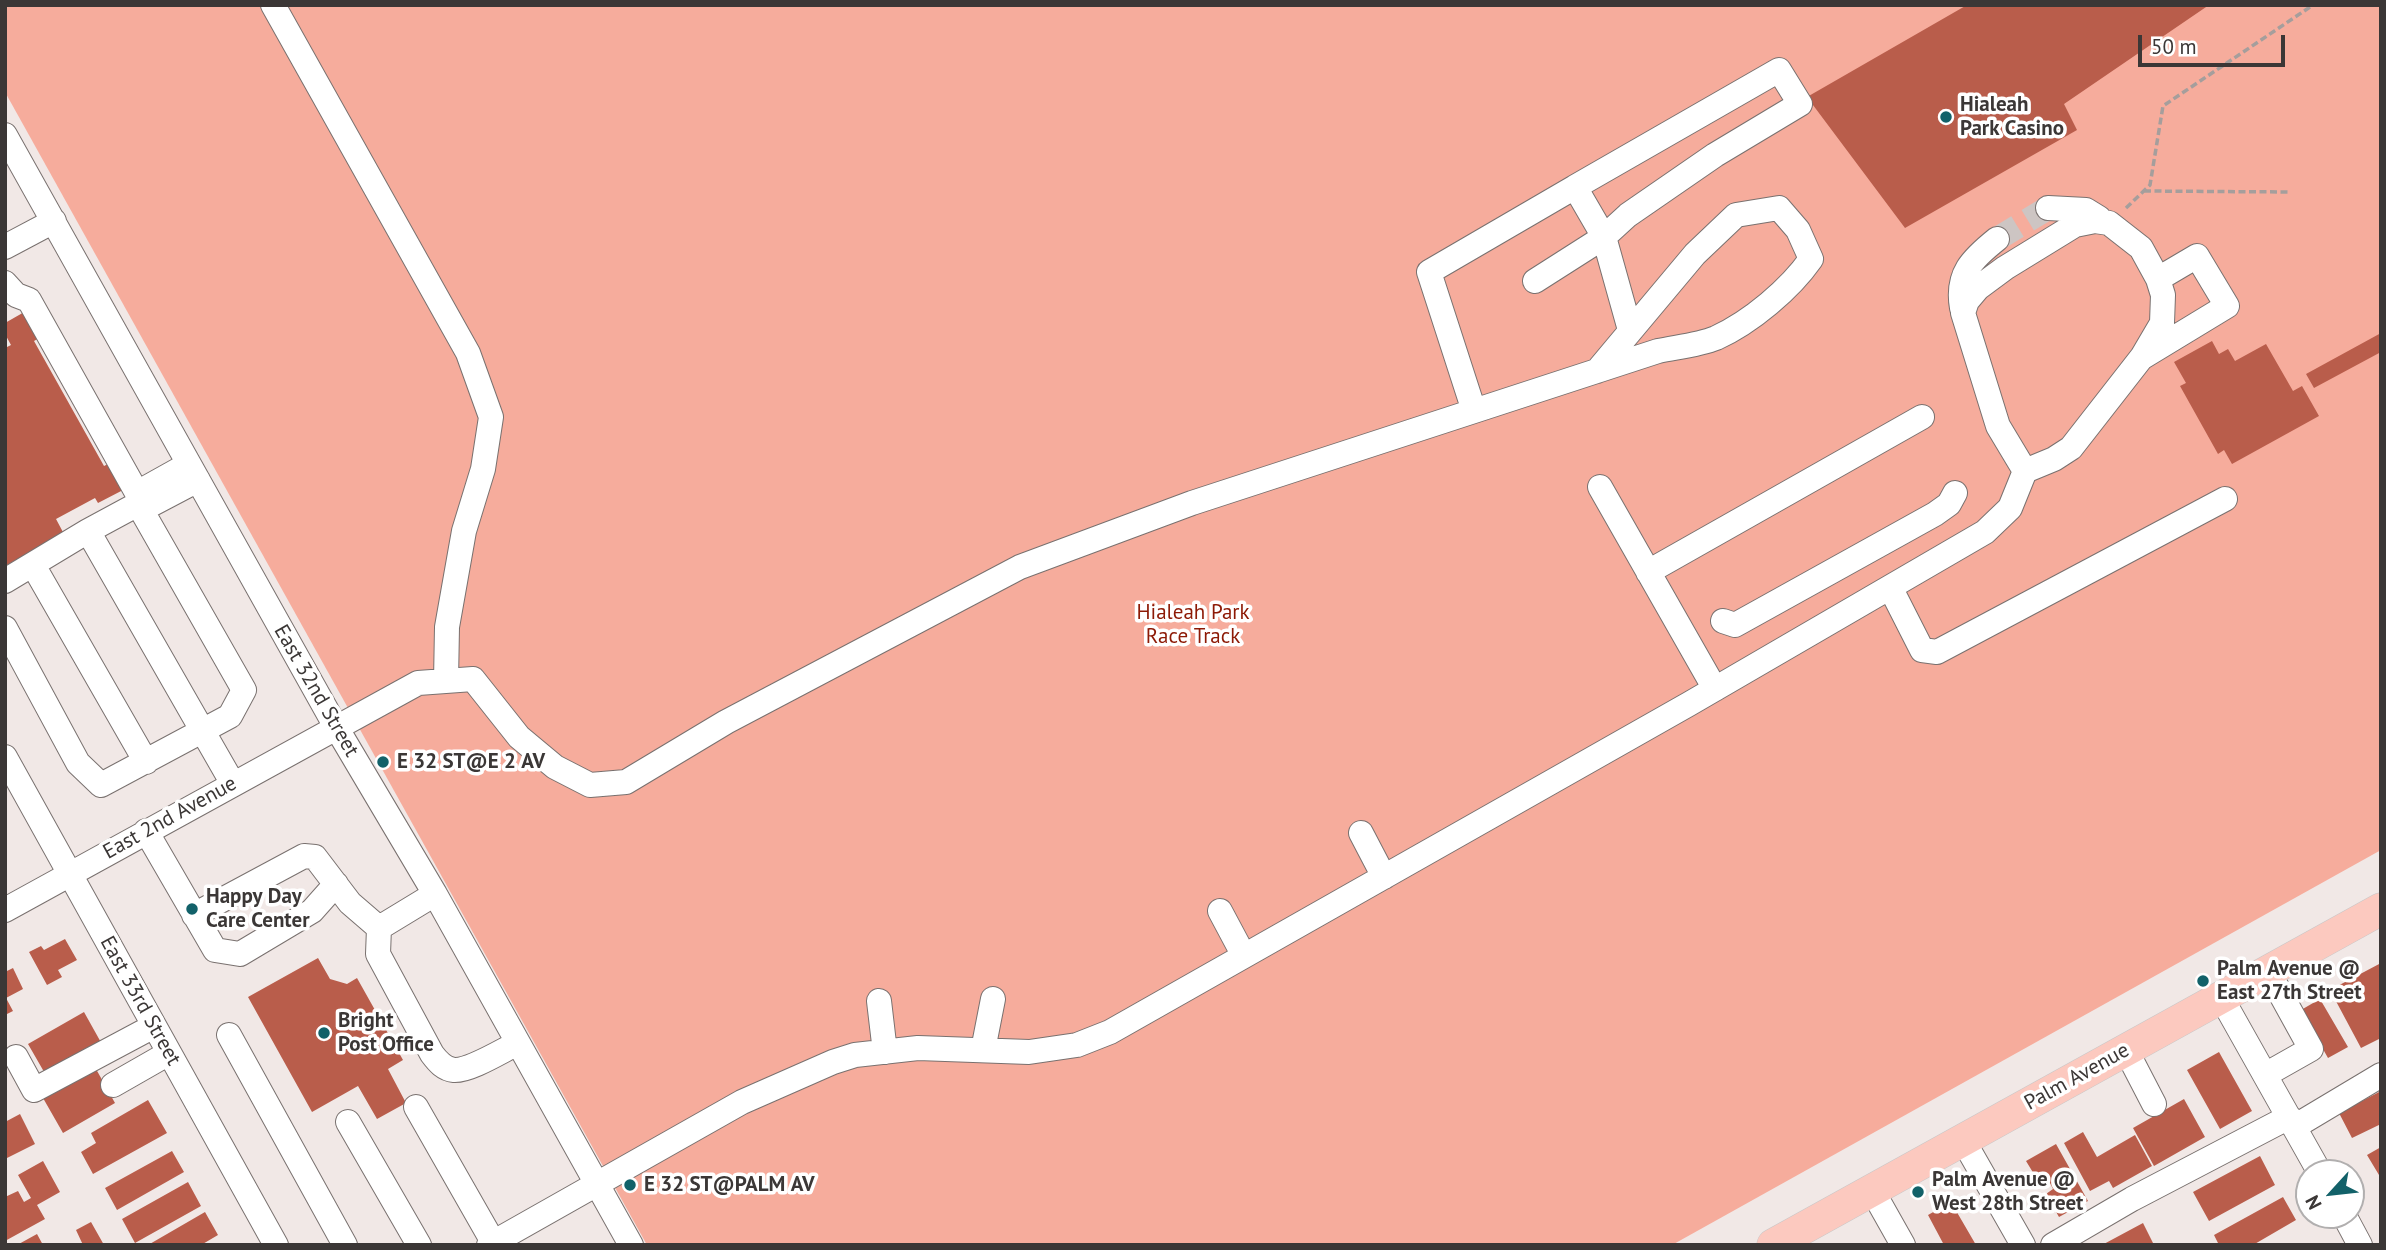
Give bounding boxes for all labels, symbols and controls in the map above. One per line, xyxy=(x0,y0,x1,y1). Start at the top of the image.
scale bar xyxy=(2141,21,2288,65)
text: 50 m xyxy=(2151,33,2197,60)
place label: Hialeah Park Casino xyxy=(1960,92,2064,142)
marker: Hialeah Park Casino xyxy=(1938,109,1954,125)
park label: Hialeah Park Race Track xyxy=(1136,600,1250,650)
street label: East 32nd Street xyxy=(268,621,364,761)
place label: E 32 ST@E 2 AV xyxy=(397,749,545,775)
marker: E 32 ST@E 2 AV xyxy=(375,754,391,770)
street label: East 2nd Avenue xyxy=(99,771,241,865)
place label: Happy Day Care Center xyxy=(206,884,310,934)
marker: Happy Day Care Center xyxy=(184,901,200,917)
street label: East 33rd Street xyxy=(94,932,186,1070)
place label: Palm Avenue @ East 27th Street xyxy=(2217,956,2361,1006)
marker: Palm Avenue @ East 27th Street xyxy=(2195,973,2211,989)
place label: Bright Post Office xyxy=(338,1008,434,1058)
marker: Bright Post Office xyxy=(316,1025,332,1041)
street label: Palm Avenue xyxy=(2020,1038,2134,1116)
north arrow xyxy=(2295,1159,2365,1229)
place label: Palm Avenue @ West 28th Street xyxy=(1932,1167,2083,1217)
place label: E 32 ST@PALM AV xyxy=(644,1172,815,1198)
marker: E 32 ST@PALM AV xyxy=(622,1177,638,1193)
marker: Palm Avenue @ West 28th Street xyxy=(1910,1184,1926,1200)
text: N xyxy=(2300,1192,2327,1214)

